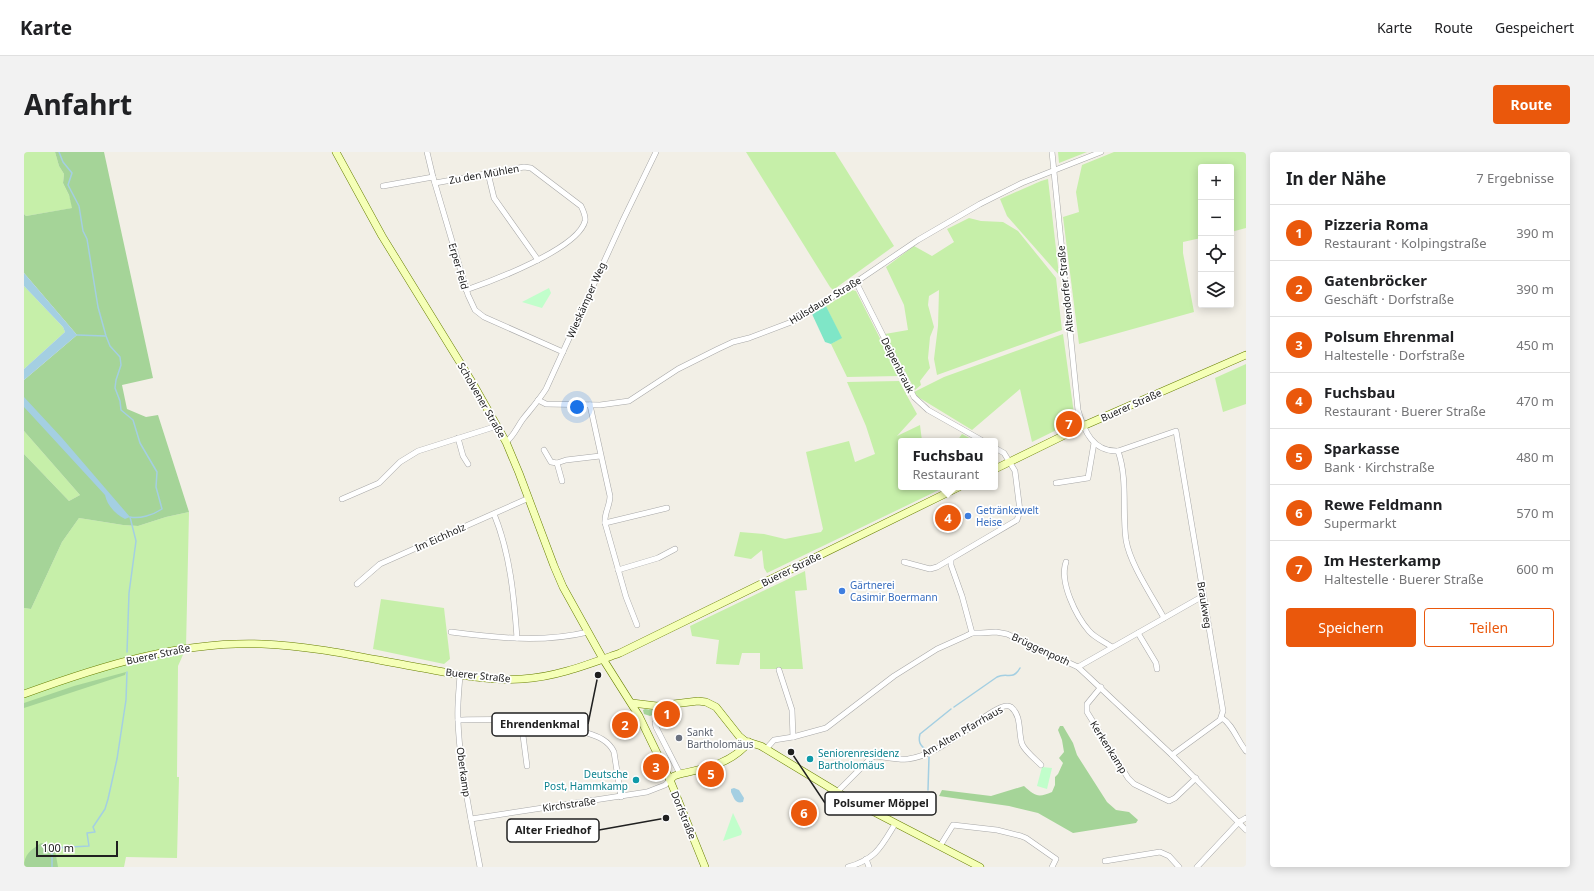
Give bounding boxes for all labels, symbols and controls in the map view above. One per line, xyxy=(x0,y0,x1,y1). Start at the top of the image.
text: Karte xyxy=(20,15,72,41)
text: Karte xyxy=(1377,18,1412,37)
text: Route xyxy=(1434,18,1473,37)
text: Gespeichert xyxy=(1495,18,1574,37)
text: Anfahrt xyxy=(24,85,132,123)
button: Route xyxy=(1493,85,1570,124)
street label: Zu den Mühlen xyxy=(448,161,520,187)
map controls xyxy=(1198,164,1234,308)
button: + xyxy=(1198,164,1234,200)
text: In der Nähe xyxy=(1286,167,1386,190)
text: 7 Ergebnisse xyxy=(1476,169,1554,187)
button: − xyxy=(1198,200,1234,236)
text: Pizzeria Roma xyxy=(1324,214,1428,234)
text: 1 xyxy=(1295,224,1303,242)
text: 390 m xyxy=(1516,224,1554,242)
text: Restaurant · Kolpingstraße xyxy=(1324,234,1487,252)
button: locate xyxy=(1198,236,1234,272)
street label: Erper Feld xyxy=(446,241,472,291)
street label: Altendorfer Straße xyxy=(1053,245,1077,333)
street label: Wieskämper Weg xyxy=(563,260,609,340)
text: Gatenbröcker xyxy=(1324,270,1427,290)
button: layers xyxy=(1198,272,1234,308)
street label: Hülsdauer Straße xyxy=(786,273,864,327)
text: 2 xyxy=(1295,280,1303,298)
text: 390 m xyxy=(1516,280,1554,298)
text: Geschäft · Dorfstraße xyxy=(1324,290,1454,308)
text: Polsum Ehrenmal xyxy=(1324,326,1454,346)
street label: Deipenbrauk xyxy=(878,335,918,396)
text: 3 xyxy=(1295,336,1303,354)
text: 450 m xyxy=(1516,336,1554,354)
text: Haltestelle · Dorfstraße xyxy=(1324,346,1465,364)
street label: Scholvener Straße xyxy=(455,360,509,441)
text: Fuchsbau xyxy=(1324,382,1395,402)
street label: Buerer Straße xyxy=(1098,385,1164,425)
text: 4 xyxy=(1295,392,1303,410)
text: 470 m xyxy=(1516,392,1554,410)
your location xyxy=(567,397,587,417)
text: Restaurant · Buerer Straße xyxy=(1324,402,1486,420)
pin: 7 xyxy=(1056,409,1082,439)
popup xyxy=(898,438,998,490)
text: Sparkasse xyxy=(1324,438,1400,458)
text: Fuchsbau xyxy=(912,445,984,465)
text: 5 xyxy=(1295,448,1303,466)
text: 480 m xyxy=(1516,448,1554,466)
text: Bank · Kirchstraße xyxy=(1324,458,1435,476)
text: Restaurant xyxy=(912,465,979,483)
text: Rewe Feldmann xyxy=(1324,494,1442,514)
pin: 4 xyxy=(935,503,961,533)
place label: Getränkewelt Heise xyxy=(976,503,1039,529)
text: 6 xyxy=(1295,504,1303,522)
text: 570 m xyxy=(1516,504,1554,522)
marker: Getränkewelt Heise xyxy=(963,511,973,521)
text: Supermarkt xyxy=(1324,514,1396,532)
street label: Im Eichholz xyxy=(412,520,468,554)
street label: Buerer Straße xyxy=(759,548,824,590)
text: Im Hesterkamp xyxy=(1324,550,1441,570)
text: 7 xyxy=(1295,560,1303,578)
text: 600 m xyxy=(1516,560,1554,578)
text: Haltestelle · Buerer Straße xyxy=(1324,570,1484,588)
place label: Gärtnerei Casimir Boermann xyxy=(850,578,938,604)
street label: Braukweg xyxy=(1194,581,1216,629)
marker: Gärtnerei Casimir Boermann xyxy=(837,586,847,596)
button: Speichern xyxy=(1286,608,1416,647)
button: Teilen xyxy=(1424,608,1554,647)
street label: Brüggenpoth xyxy=(1010,629,1072,669)
street label: Buerer Straße xyxy=(125,640,192,668)
street label: Buerer Straße xyxy=(445,665,512,685)
pin: 1 xyxy=(654,699,680,729)
street label: Am Alten Pfarrhaus xyxy=(919,702,1005,760)
pin: 2 xyxy=(612,710,638,740)
callout: Ehrendenkmal xyxy=(492,713,588,736)
text: Ehrendenkmal xyxy=(500,716,580,731)
street label: Kerkenkamp xyxy=(1087,718,1131,776)
place label: Sankt Bartholomäus xyxy=(687,725,754,751)
marker: Sankt Bartholomäus xyxy=(674,733,684,743)
street label: Oberkamp xyxy=(454,746,474,798)
place label: Seniorenresidenz Bartholomäus xyxy=(818,746,900,772)
pin: 3 xyxy=(643,752,669,782)
marker: Seniorenresidenz Bartholomäus xyxy=(805,754,815,764)
pin: 5 xyxy=(698,759,724,789)
place label: Deutsche Post, Hammkamp xyxy=(544,767,628,793)
marker: Deutsche Post, Hammkamp xyxy=(631,775,641,785)
street label: Dorfstraße xyxy=(668,789,700,842)
callout: Polsumer Möppel xyxy=(825,792,936,815)
street label: Kirchstraße xyxy=(541,793,597,815)
text: Polsumer Möppel xyxy=(833,795,929,810)
pin: 6 xyxy=(791,798,817,828)
callout: Alter Friedhof xyxy=(507,819,599,842)
text: Alter Friedhof xyxy=(515,822,592,837)
scale bar xyxy=(36,839,118,858)
text: 100 m xyxy=(42,840,74,855)

